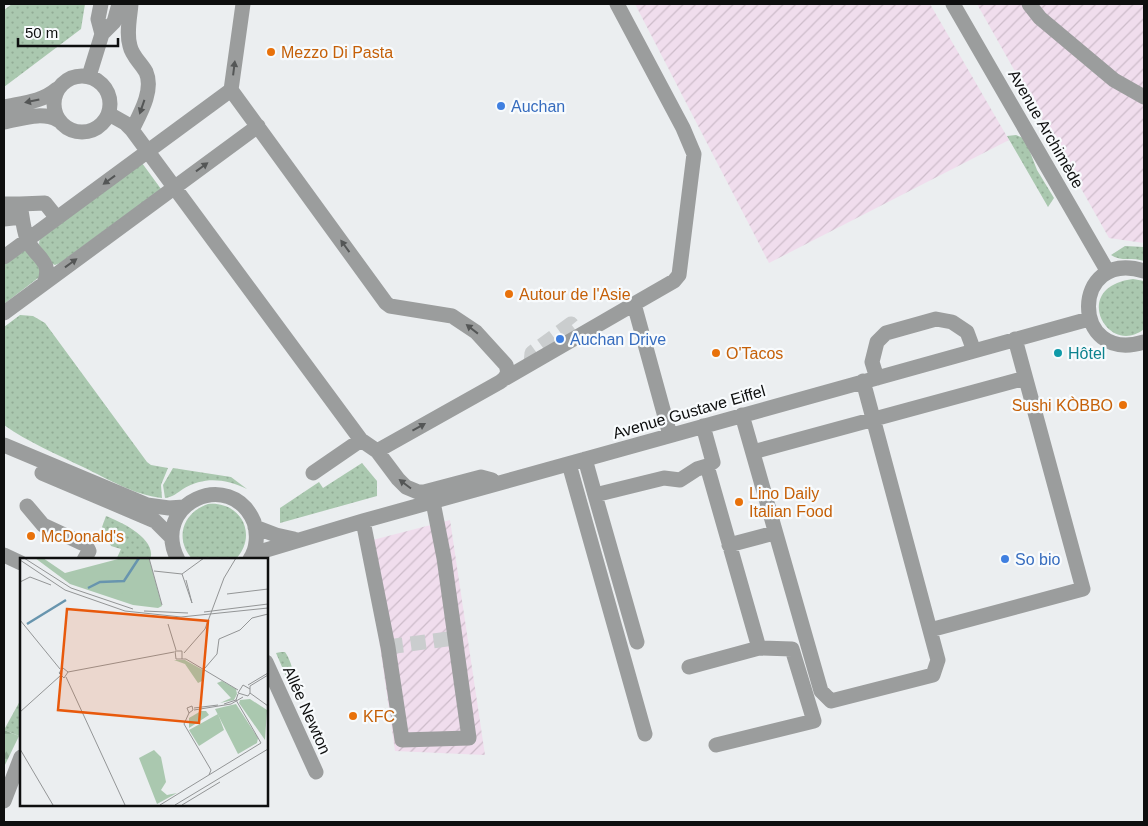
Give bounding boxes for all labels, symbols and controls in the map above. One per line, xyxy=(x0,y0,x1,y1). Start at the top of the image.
scale bar xyxy=(18,15,118,47)
text: 50 m xyxy=(25,24,58,41)
place label: Mezzo Di Pasta xyxy=(281,44,393,61)
marker: Mezzo Di Pasta xyxy=(265,46,277,58)
one-way arrow xyxy=(230,60,238,76)
street label: Avenue Archimède xyxy=(1005,67,1087,191)
one-way arrow xyxy=(24,97,39,105)
place label: Auchan xyxy=(511,98,565,115)
one-way arrow xyxy=(138,100,145,115)
marker: Auchan xyxy=(495,100,507,112)
one-way arrow xyxy=(195,161,208,172)
one-way arrow xyxy=(102,175,116,185)
one-way arrow xyxy=(339,240,350,253)
one-way arrow xyxy=(64,258,78,268)
place label: Autour de l'Asie xyxy=(519,286,631,303)
marker: Autour de l'Asie xyxy=(503,288,515,300)
one-way arrow xyxy=(466,324,479,335)
place label: Auchan Drive xyxy=(570,331,666,348)
marker: Auchan Drive xyxy=(554,333,566,345)
place label: O'Tacos xyxy=(726,345,783,362)
place label: Hôtel xyxy=(1068,345,1105,362)
marker: O'Tacos xyxy=(710,347,722,359)
marker: Hôtel xyxy=(1052,347,1064,359)
street label: Avenue Gustave Eiffel xyxy=(611,382,767,442)
place label: Sushi KÒBBO xyxy=(1012,396,1113,414)
marker: Sushi KÒBBO xyxy=(1117,399,1129,411)
one-way arrow xyxy=(412,423,427,431)
one-way arrow xyxy=(398,479,411,489)
place label: Lino Daily Italian Food xyxy=(749,485,833,520)
marker: Lino Daily Italian Food xyxy=(733,496,745,508)
place label: McDonald's xyxy=(41,528,124,545)
marker: McDonald's xyxy=(25,530,37,542)
place label: So bio xyxy=(1015,551,1060,568)
marker: So bio xyxy=(999,553,1011,565)
inset map xyxy=(20,558,268,806)
street label: Allée Newton xyxy=(280,663,334,757)
place label: KFC xyxy=(363,708,395,725)
marker: KFC xyxy=(347,710,359,722)

